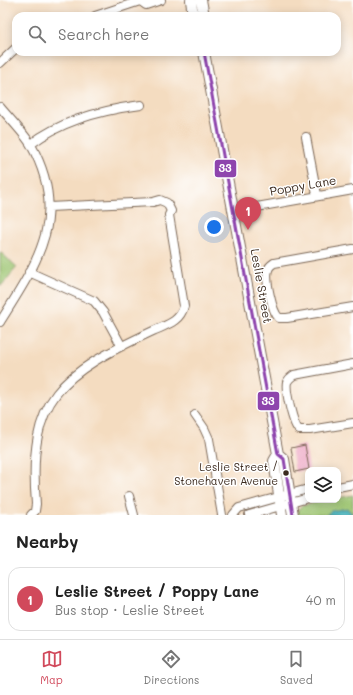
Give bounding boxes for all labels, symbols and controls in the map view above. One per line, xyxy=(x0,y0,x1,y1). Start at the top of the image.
search box xyxy=(12,12,341,56)
icon: search xyxy=(26,23,48,45)
text: Search here xyxy=(58,24,149,44)
line badge: 33 xyxy=(214,159,237,178)
text: 33 xyxy=(218,160,232,175)
street label: Poppy Lane xyxy=(268,171,337,199)
pin: 1 xyxy=(235,197,261,230)
your location xyxy=(204,217,224,237)
street label: Leslie Street xyxy=(248,247,276,325)
line badge: 33 xyxy=(257,391,280,411)
text: 33 xyxy=(261,393,275,408)
place label: Leslie Street / Stonehaven Avenue xyxy=(174,459,278,488)
map controls xyxy=(305,467,341,503)
button: layers xyxy=(305,467,341,503)
marker: Leslie Street / Stonehaven Avenue xyxy=(281,468,291,478)
text: Nearby xyxy=(16,530,78,552)
text: Leslie Street / Poppy Lane xyxy=(55,581,259,601)
text: 1 xyxy=(27,591,33,608)
text: 40 m xyxy=(306,591,336,608)
text: Bus stop · Leslie Street xyxy=(55,601,204,618)
tab: Map xyxy=(40,648,63,687)
tab: Directions xyxy=(143,648,199,687)
tab: Saved xyxy=(280,648,313,687)

